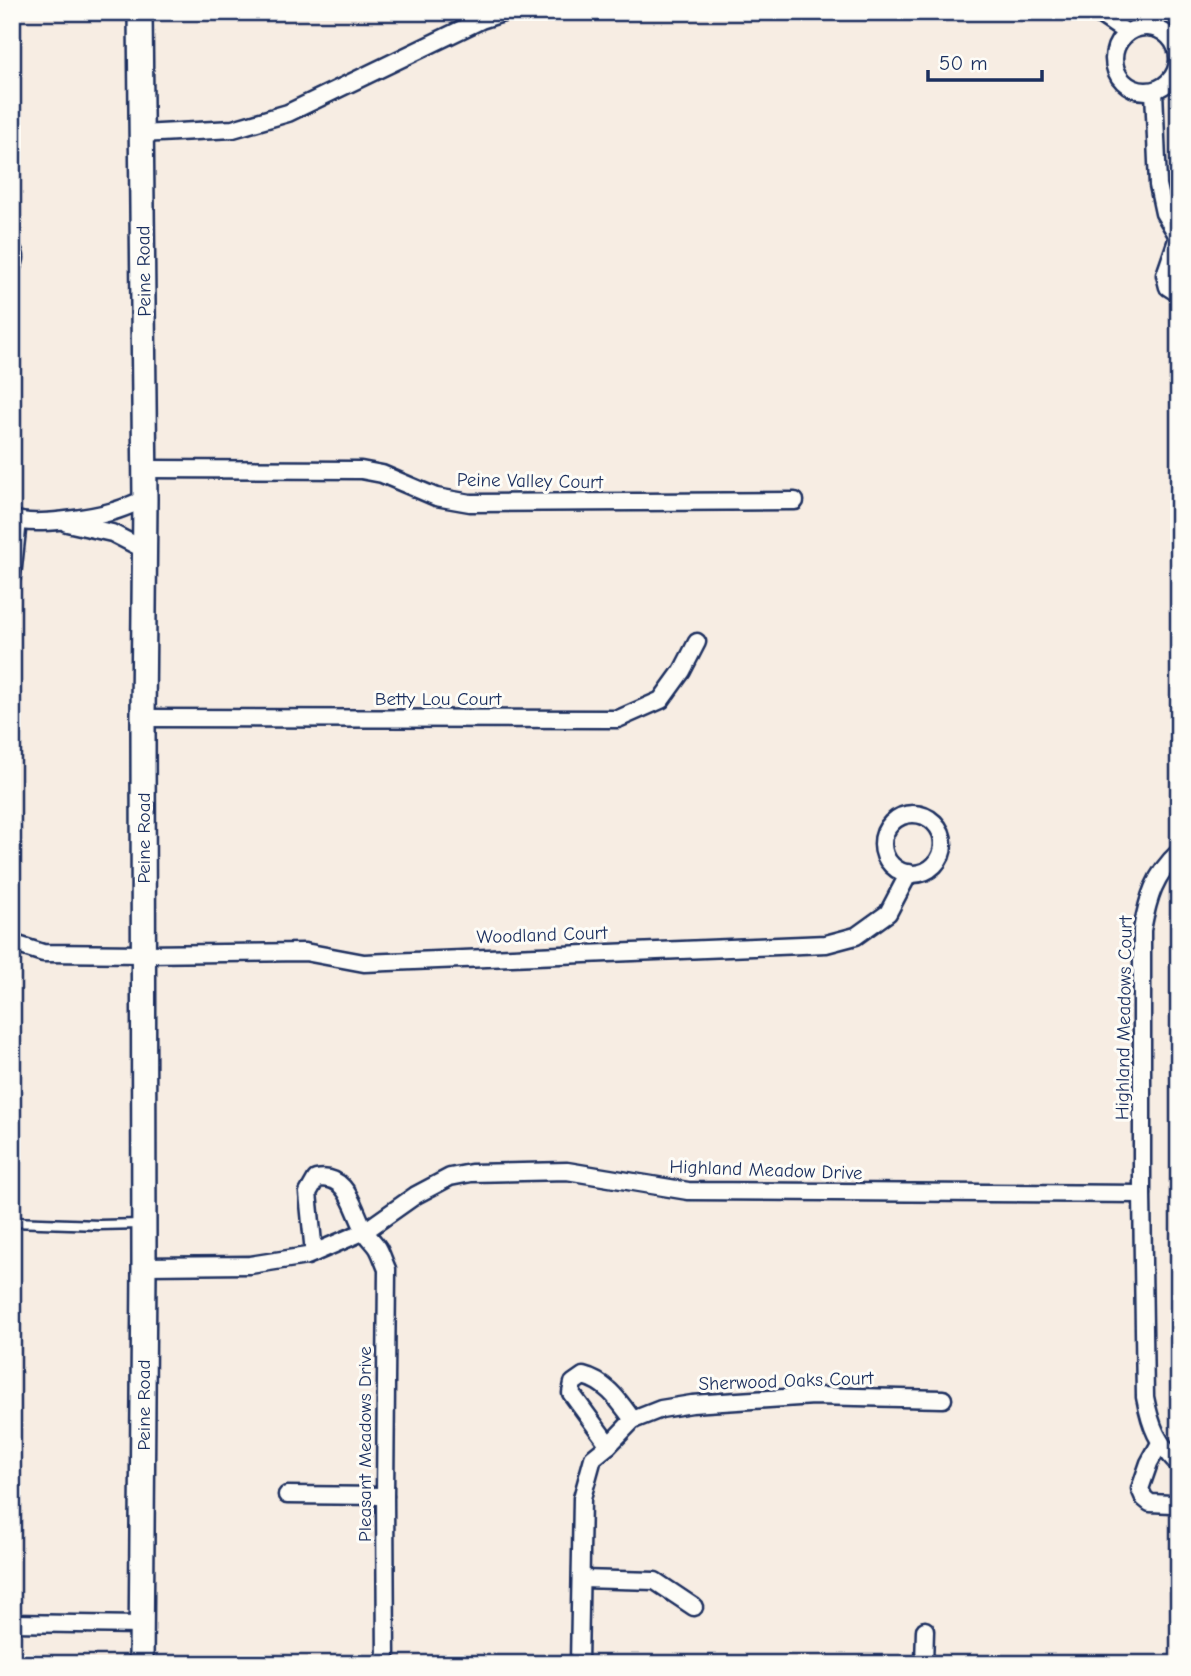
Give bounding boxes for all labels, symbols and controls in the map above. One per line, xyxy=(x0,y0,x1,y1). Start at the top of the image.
scale bar xyxy=(928,38,1042,82)
text: 50 m xyxy=(939,51,988,75)
street label: Peine Road xyxy=(132,225,156,317)
street label: Peine Valley Court xyxy=(457,469,604,493)
street label: Betty Lou Court xyxy=(375,688,502,710)
street label: Peine Road xyxy=(133,792,155,884)
street label: Highland Meadows Court xyxy=(1111,915,1137,1120)
street label: Woodland Court xyxy=(476,922,609,948)
street label: Highland Meadow Drive xyxy=(669,1156,863,1184)
street label: Pleasant Meadows Drive xyxy=(354,1346,376,1542)
street label: Peine Road xyxy=(133,1359,155,1451)
street label: Sherwood Oaks Court xyxy=(698,1367,874,1395)

